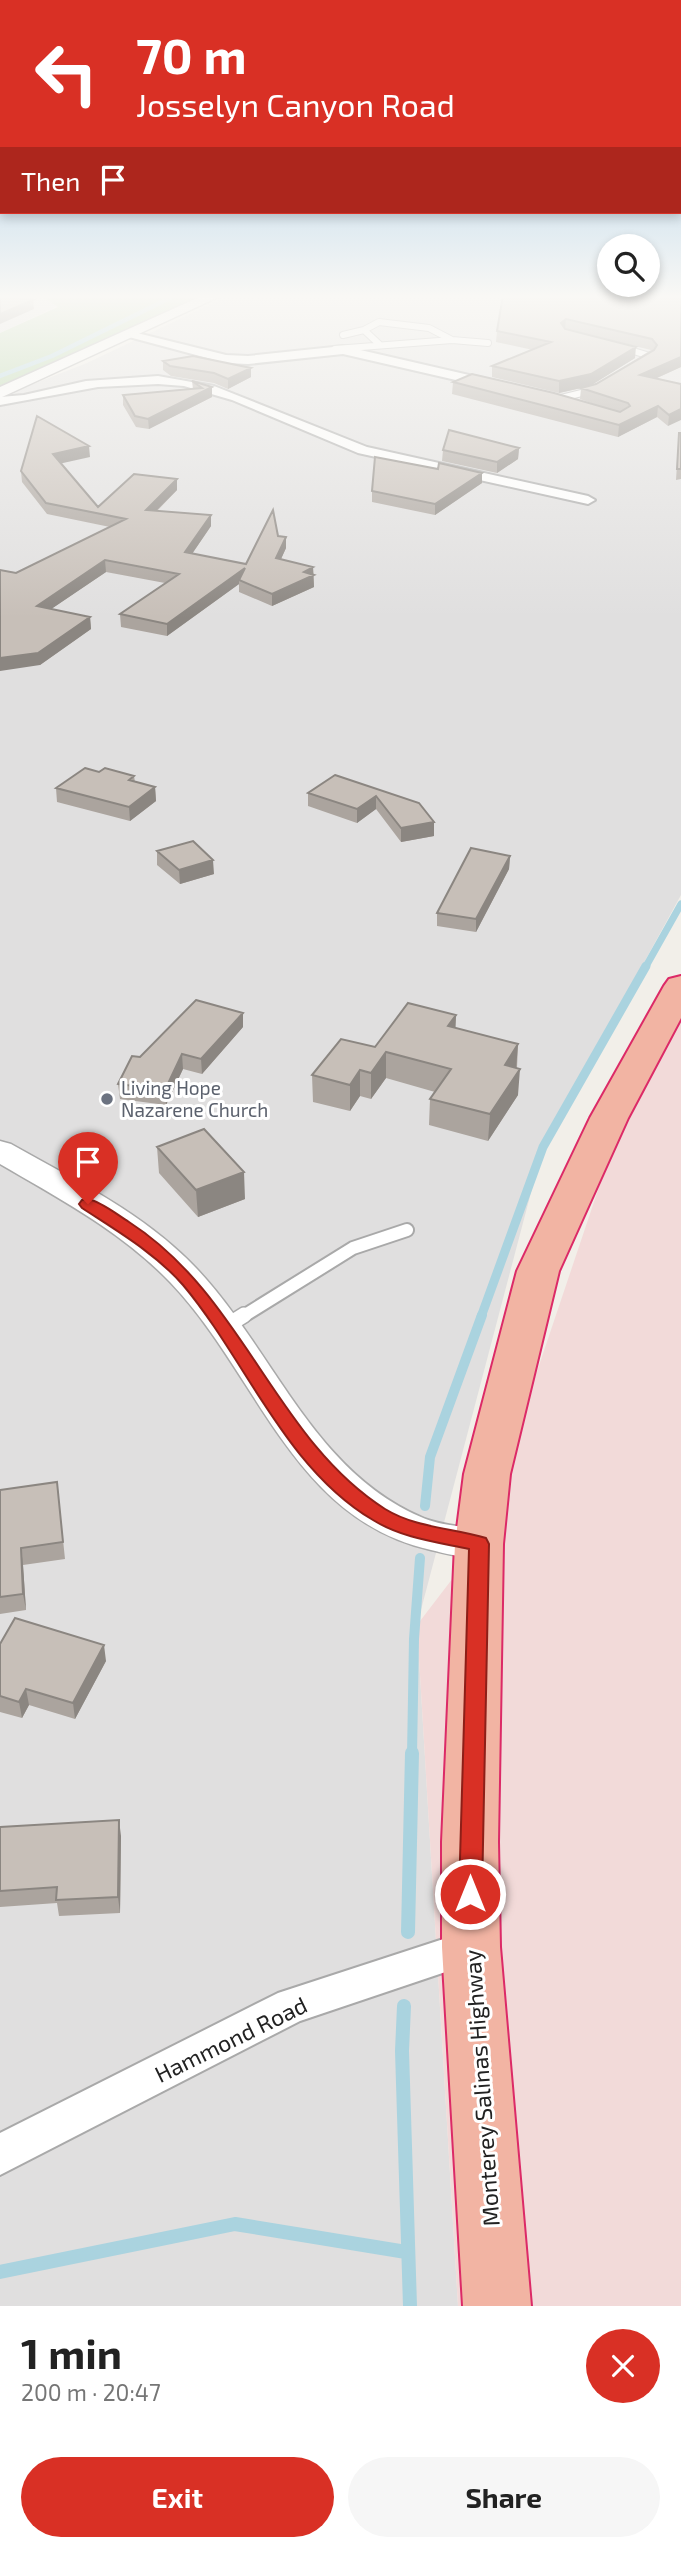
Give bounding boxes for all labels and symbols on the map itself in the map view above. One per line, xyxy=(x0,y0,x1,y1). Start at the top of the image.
place label: Living Hope Nazarene Church xyxy=(121,1076,268,1121)
marker: Living Hope Nazarene Church xyxy=(99,1091,115,1107)
pin xyxy=(58,1132,118,1204)
position arrow xyxy=(433,1857,507,1931)
street label: Monterey Salinas Highway xyxy=(457,1949,505,2227)
street label: Hammond Road xyxy=(150,1990,311,2088)

